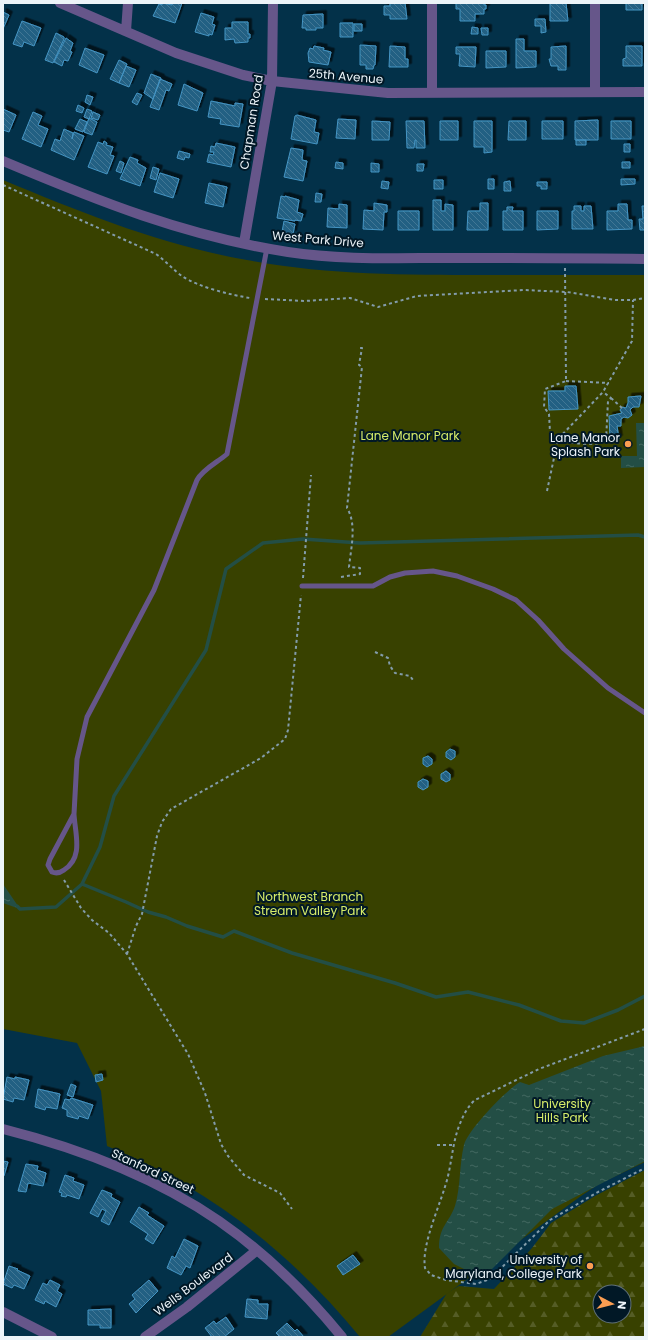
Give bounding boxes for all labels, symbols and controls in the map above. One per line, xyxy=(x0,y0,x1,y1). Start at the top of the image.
street label: 25th Avenue xyxy=(308,64,384,88)
street label: Chapman Road xyxy=(235,73,267,171)
street label: West Park Drive xyxy=(271,227,365,251)
park label: Lane Manor Park xyxy=(361,427,460,444)
place label: Lane Manor Splash Park xyxy=(550,429,621,460)
marker: Lane Manor Splash Park xyxy=(623,439,633,449)
park label: Northwest Branch Stream Valley Park xyxy=(254,888,367,919)
park label: University Hills Park xyxy=(533,1095,591,1126)
street label: Stanford Street xyxy=(109,1144,197,1198)
street label: Wells Boulevard xyxy=(150,1249,236,1319)
place label: University of Maryland, College Park xyxy=(445,1251,583,1282)
marker: University of Maryland, College Park xyxy=(585,1261,595,1271)
north arrow xyxy=(592,1284,632,1324)
text: N xyxy=(613,1300,630,1310)

